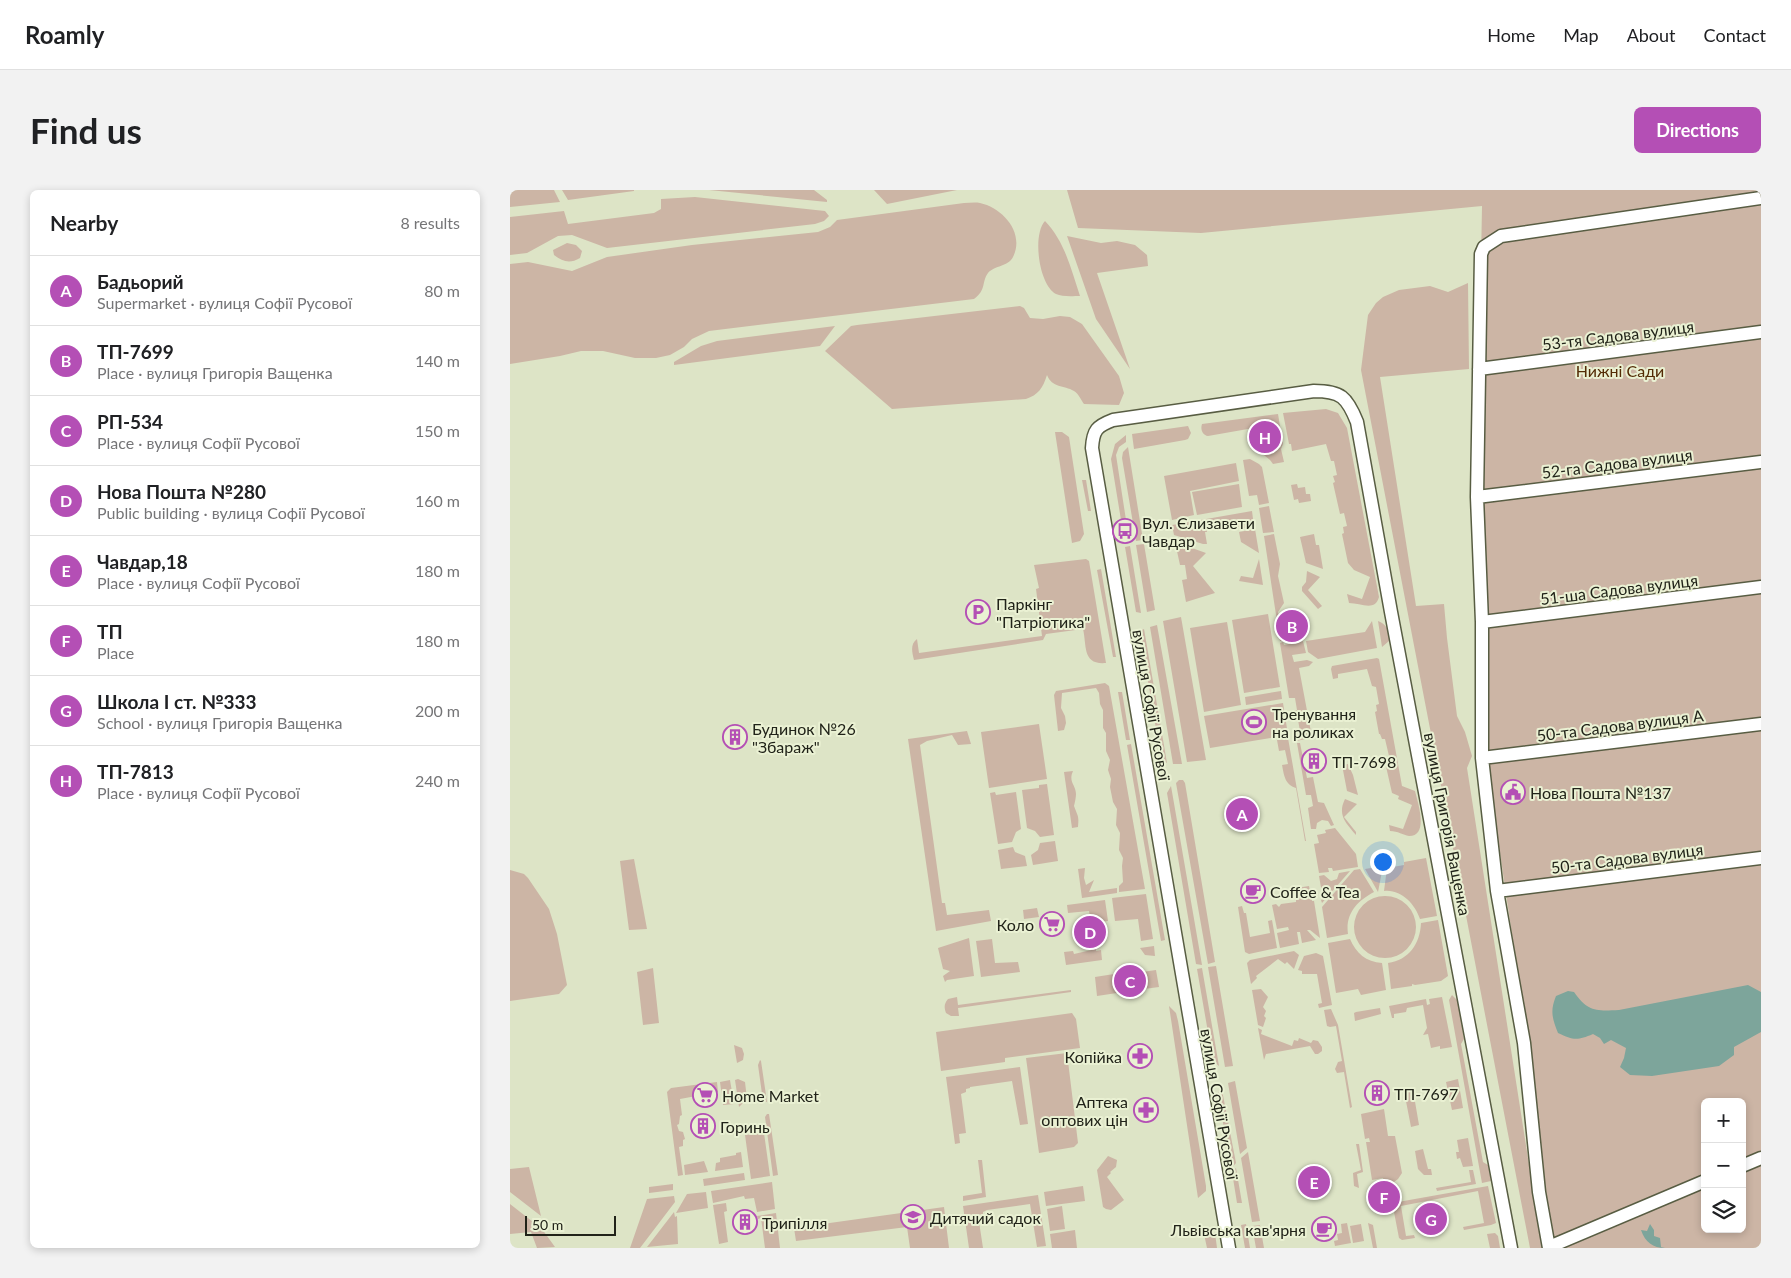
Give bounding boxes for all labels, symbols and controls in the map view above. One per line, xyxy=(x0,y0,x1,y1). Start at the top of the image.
text: Roamly xyxy=(25,20,104,49)
text: Home xyxy=(1487,24,1535,46)
text: Map xyxy=(1563,24,1599,46)
text: About xyxy=(1627,24,1676,46)
text: Contact xyxy=(1704,24,1766,46)
button: Directions xyxy=(1634,107,1761,153)
text: Find us xyxy=(30,109,142,151)
text: Nearby xyxy=(50,210,118,235)
text: 8 results xyxy=(400,213,460,232)
text: Бадьорий xyxy=(97,270,184,293)
text: A xyxy=(60,281,72,300)
text: 80 m xyxy=(424,281,460,300)
text: Supermarket · вулиця Софії Русової xyxy=(97,293,352,312)
street label: 53-тя Садова вулиця xyxy=(1541,316,1695,354)
text: ТП-7699 xyxy=(97,340,174,363)
text: B xyxy=(61,351,71,370)
text: 140 m xyxy=(415,351,460,370)
park label: Нижні Сади xyxy=(1576,361,1664,380)
text: Place · вулиця Григорія Ващенка xyxy=(97,363,333,382)
text: РП-534 xyxy=(97,410,163,433)
pin: H xyxy=(1249,418,1281,456)
text: C xyxy=(61,421,71,440)
text: 150 m xyxy=(415,421,460,440)
text: Place · вулиця Софії Русової xyxy=(97,433,300,452)
street label: 52-га Садова вулиця xyxy=(1540,444,1694,482)
text: Нова Пошта №280 xyxy=(97,480,266,503)
text: D xyxy=(60,491,72,510)
text: 160 m xyxy=(415,491,460,510)
text: Public building · вулиця Софії Русової xyxy=(97,503,365,522)
place label: Вул. Єлизавети Чавдар xyxy=(1142,513,1255,550)
bus stop icon: Вул. Єлизавети Чавдар xyxy=(1112,518,1138,544)
text: Чавдар,18 xyxy=(97,550,188,573)
text: E xyxy=(61,561,71,580)
text: 180 m xyxy=(415,561,460,580)
street label: 51-ша Садова вулиця xyxy=(1539,570,1699,608)
text: Place · вулиця Софії Русової xyxy=(97,573,300,592)
place label: Паркінг "Патріотика" xyxy=(996,594,1090,631)
parking icon: Паркінг "Патріотика" xyxy=(965,599,991,625)
pin: B xyxy=(1276,607,1308,645)
text: ТП xyxy=(97,620,123,643)
street label: вулиця Софії Русової xyxy=(1129,628,1175,783)
text: F xyxy=(61,631,71,650)
text: 180 m xyxy=(415,631,460,650)
text: Place xyxy=(97,643,134,662)
text: Школа І ст. №333 xyxy=(97,690,257,713)
text: G xyxy=(60,701,72,720)
text: 200 m xyxy=(415,701,460,720)
place label: Тренування на роликах xyxy=(1272,704,1356,741)
street label: 50-та Садова вулиця А xyxy=(1535,705,1705,745)
sports icon: Тренування на роликах xyxy=(1241,709,1267,735)
text: School · вулиця Григорія Ващенка xyxy=(97,713,342,732)
place label: Будинок №26 "Збараж" xyxy=(752,719,856,756)
building icon: Будинок №26 "Збараж" xyxy=(722,724,748,750)
street label: вулиця Григорія Ващенка xyxy=(1421,731,1475,917)
building icon: ТП-7698 xyxy=(1301,748,1327,774)
place label: ТП-7698 xyxy=(1332,752,1396,771)
text: ТП-7813 xyxy=(97,760,174,783)
text: H xyxy=(60,771,72,790)
text: 240 m xyxy=(415,771,460,790)
public building icon: Нова Пошта №137 xyxy=(1500,779,1526,805)
text: Place · вулиця Софії Русової xyxy=(97,783,300,802)
place label: Нова Пошта №137 xyxy=(1530,783,1671,802)
pin: A xyxy=(1226,795,1258,833)
street label: 50-та Садова вулиця xyxy=(1550,839,1704,877)
your location xyxy=(1370,849,1396,875)
cafe icon: Coffee & Tea xyxy=(1240,878,1266,904)
place label: Coffee & Tea xyxy=(1270,882,1360,901)
supermarket icon: Коло xyxy=(1039,911,1065,937)
pin: D xyxy=(1074,913,1106,951)
place label: Коло xyxy=(997,915,1034,934)
pin: C xyxy=(1114,962,1146,1000)
street label: вулиця Софії Русової xyxy=(1197,1027,1243,1182)
pharmacy icon: Копійка xyxy=(1127,1043,1153,1069)
place label: Копійка xyxy=(1065,1047,1122,1066)
building icon: ТП-7697 xyxy=(1364,1080,1390,1106)
supermarket icon: Home Market xyxy=(692,1082,718,1108)
place label: ТП-7697 xyxy=(1394,1084,1458,1103)
place label: Home Market xyxy=(722,1086,819,1105)
place label: Аптека оптових цін xyxy=(1041,1092,1128,1129)
pharmacy icon: Аптека оптових цін xyxy=(1133,1097,1159,1123)
map controls xyxy=(1701,1098,1746,1233)
button: + xyxy=(1701,1098,1746,1143)
building icon: Горинь xyxy=(690,1113,716,1139)
place label: Горинь xyxy=(720,1117,770,1136)
button: − xyxy=(1701,1143,1746,1188)
pin: E xyxy=(1298,1163,1330,1201)
pin: F xyxy=(1368,1178,1400,1216)
button: layers xyxy=(1701,1188,1746,1233)
pin: G xyxy=(1415,1200,1447,1238)
school or university icon: Дитячий садок xyxy=(900,1204,926,1230)
place label: Дитячий садок xyxy=(930,1208,1041,1227)
building icon: Трипілля xyxy=(732,1209,758,1235)
scale bar xyxy=(525,1213,616,1236)
place label: Трипілля xyxy=(762,1213,827,1232)
text: 50 m xyxy=(532,1216,563,1233)
cafe icon: Львівська кав'ярня xyxy=(1311,1216,1337,1242)
place label: Львівська кав'ярня xyxy=(1170,1220,1306,1239)

